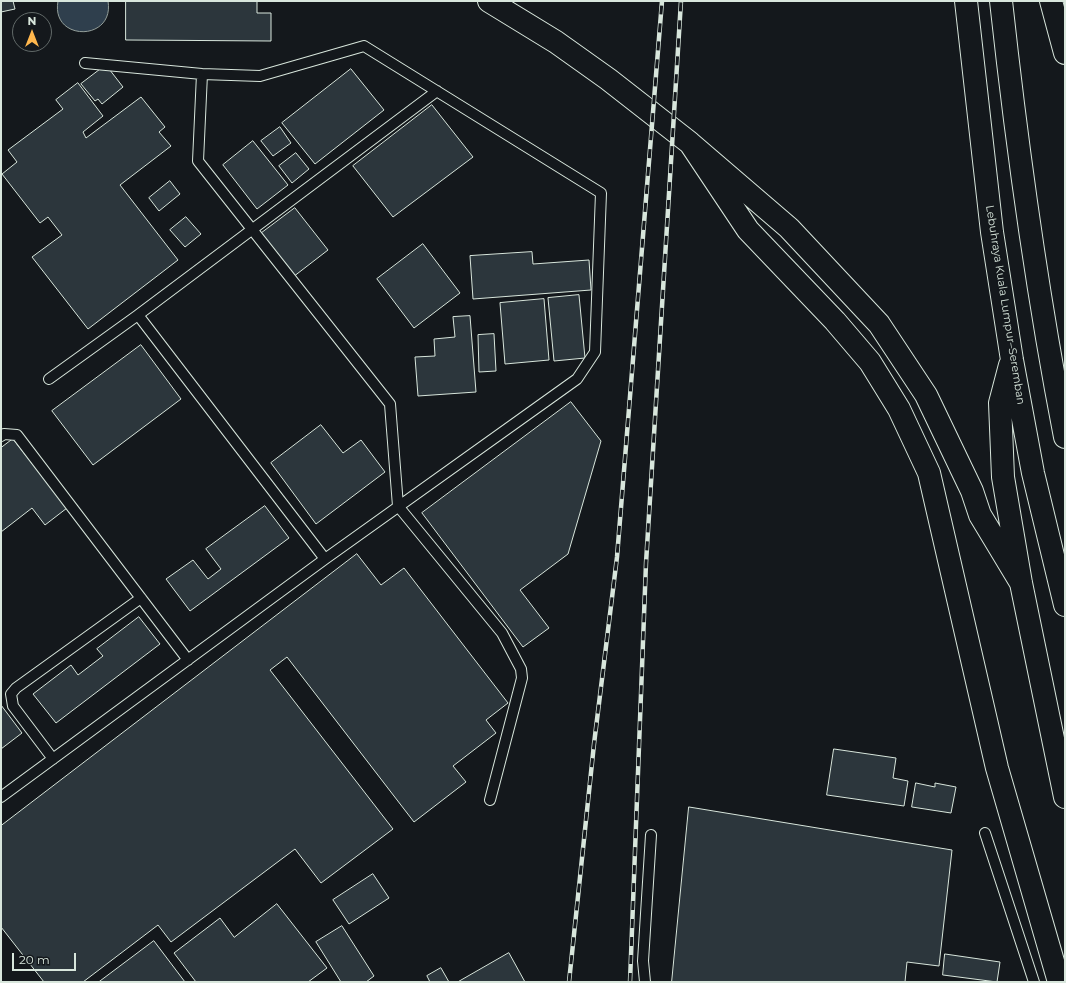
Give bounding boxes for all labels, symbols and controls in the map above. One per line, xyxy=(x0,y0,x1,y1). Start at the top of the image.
north arrow xyxy=(12,12,52,52)
text: N xyxy=(28,14,36,28)
street label: Lebuhraya Kuala Lumpur–Seremban xyxy=(983,204,1027,406)
scale bar xyxy=(14,945,78,971)
text: 20 m xyxy=(19,952,50,967)

